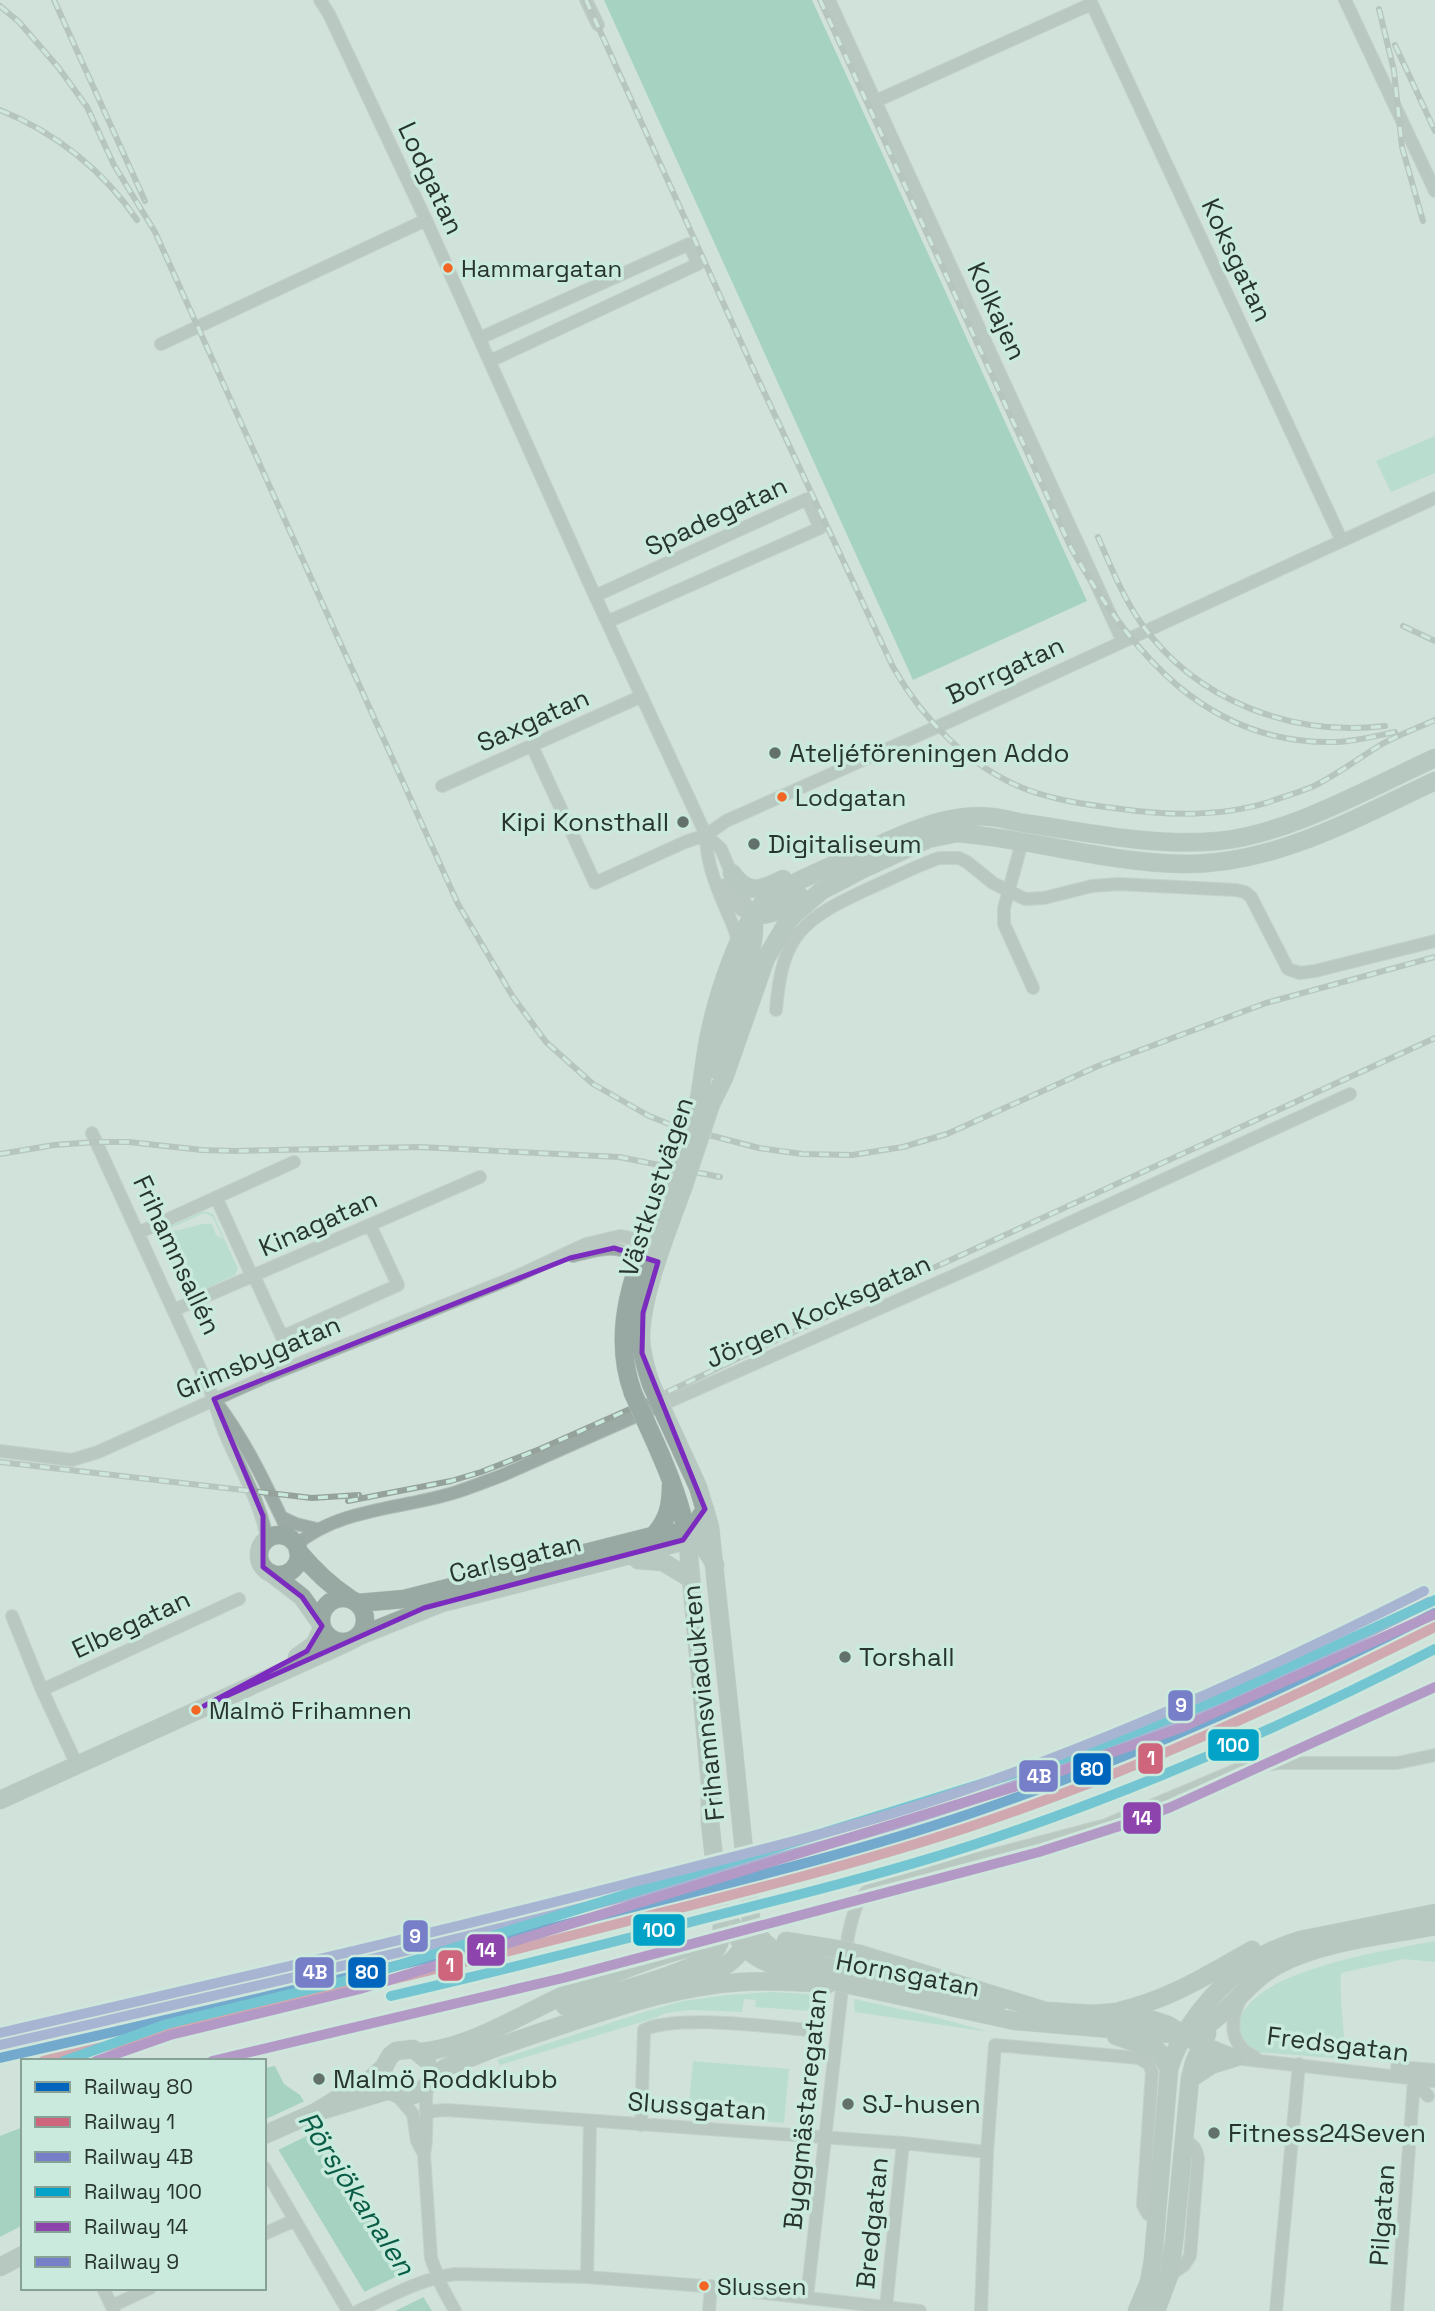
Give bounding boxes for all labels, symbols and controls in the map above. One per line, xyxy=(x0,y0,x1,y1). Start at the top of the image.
street label: Lodgatan xyxy=(390,116,472,240)
street label: Koksgatan xyxy=(1194,193,1280,327)
place label: Hammargatan xyxy=(461,253,622,284)
street label: Kolkajen xyxy=(960,257,1034,365)
marker: Hammargatan xyxy=(441,261,455,275)
street label: Spadegatan xyxy=(639,468,793,564)
street label: Borrgatan xyxy=(941,628,1069,712)
street label: Saxgatan xyxy=(472,680,594,760)
place label: Ateljéföreningen Addo xyxy=(789,736,1070,770)
marker: Ateljéföreningen Addo xyxy=(767,745,783,761)
place label: Lodgatan xyxy=(795,782,906,813)
marker: Lodgatan xyxy=(775,790,789,804)
place label: Kipi Konsthall xyxy=(501,805,669,839)
marker: Kipi Konsthall xyxy=(675,814,691,830)
place label: Digitaliseum xyxy=(768,827,922,861)
marker: Digitaliseum xyxy=(746,836,762,852)
street label: Västkustvägen xyxy=(611,1093,701,1281)
street label: Frihamnsallén xyxy=(125,1170,229,1340)
street label: Kinagatan xyxy=(253,1182,383,1264)
street label: Jörgen Kocksgatan xyxy=(700,1246,936,1376)
street label: Grimsbygatan xyxy=(171,1307,345,1407)
street label: Carlsgatan xyxy=(445,1525,585,1591)
street label: Elbegatan xyxy=(66,1582,196,1666)
street label: Frihamnsviadukten xyxy=(674,1583,732,1823)
place label: Torshall xyxy=(859,1640,955,1674)
marker: Torshall xyxy=(837,1649,853,1665)
line badge: 9 xyxy=(1167,1689,1194,1722)
text: 9 xyxy=(1175,1693,1187,1718)
place label: Malmö Frihamnen xyxy=(209,1695,412,1726)
marker: Malmö Frihamnen xyxy=(189,1703,203,1717)
line badge: 100 xyxy=(1207,1728,1260,1762)
text: 100 xyxy=(1216,1733,1250,1758)
line badge: 1 xyxy=(1137,1742,1164,1775)
text: 1 xyxy=(1147,1746,1155,1771)
line badge: 80 xyxy=(1072,1752,1112,1786)
text: 80 xyxy=(1080,1757,1104,1782)
line badge: 4B xyxy=(1018,1759,1059,1793)
text: 4B xyxy=(1027,1764,1051,1789)
line badge: 14 xyxy=(1122,1801,1162,1835)
text: 14 xyxy=(1132,1806,1152,1831)
line badge: 100 xyxy=(632,1913,686,1947)
text: 100 xyxy=(642,1918,676,1943)
line badge: 9 xyxy=(402,1919,429,1953)
text: 9 xyxy=(409,1924,421,1949)
line badge: 14 xyxy=(466,1933,506,1967)
text: 14 xyxy=(476,1938,496,1963)
street label: Hornsgatan xyxy=(833,1943,983,2005)
line badge: 1 xyxy=(437,1949,464,1982)
text: 1 xyxy=(446,1953,454,1978)
line badge: 4B xyxy=(294,1956,335,1989)
line badge: 80 xyxy=(347,1956,387,1989)
text: 4B xyxy=(303,1960,327,1985)
text: 80 xyxy=(355,1960,379,1985)
street label: Byggmästaregatan xyxy=(775,1987,835,2231)
street label: Fredsgatan xyxy=(1265,2018,1411,2070)
legend xyxy=(21,2059,266,2290)
place label: Malmö Roddklubb xyxy=(333,2062,558,2096)
marker: Malmö Roddklubb xyxy=(311,2071,327,2087)
text: Railway 80 xyxy=(84,2073,193,2100)
street label: Slussgatan xyxy=(626,2084,768,2128)
place label: SJ-husen xyxy=(862,2087,981,2121)
marker: SJ-husen xyxy=(840,2096,856,2112)
water label: Rörsjökanalen xyxy=(290,2104,424,2283)
text: Railway 1 xyxy=(84,2108,175,2135)
place label: Fitness24Seven xyxy=(1228,2116,1426,2150)
marker: Fitness24Seven xyxy=(1206,2125,1222,2141)
text: Railway 4B xyxy=(84,2143,193,2170)
street label: Bredgatan xyxy=(848,2155,896,2291)
street label: Pilgatan xyxy=(1361,2163,1403,2267)
text: Railway 100 xyxy=(84,2178,202,2205)
text: Railway 14 xyxy=(84,2213,188,2240)
text: Railway 9 xyxy=(84,2248,179,2275)
place label: Slussen xyxy=(717,2271,807,2302)
marker: Slussen xyxy=(697,2279,711,2293)

